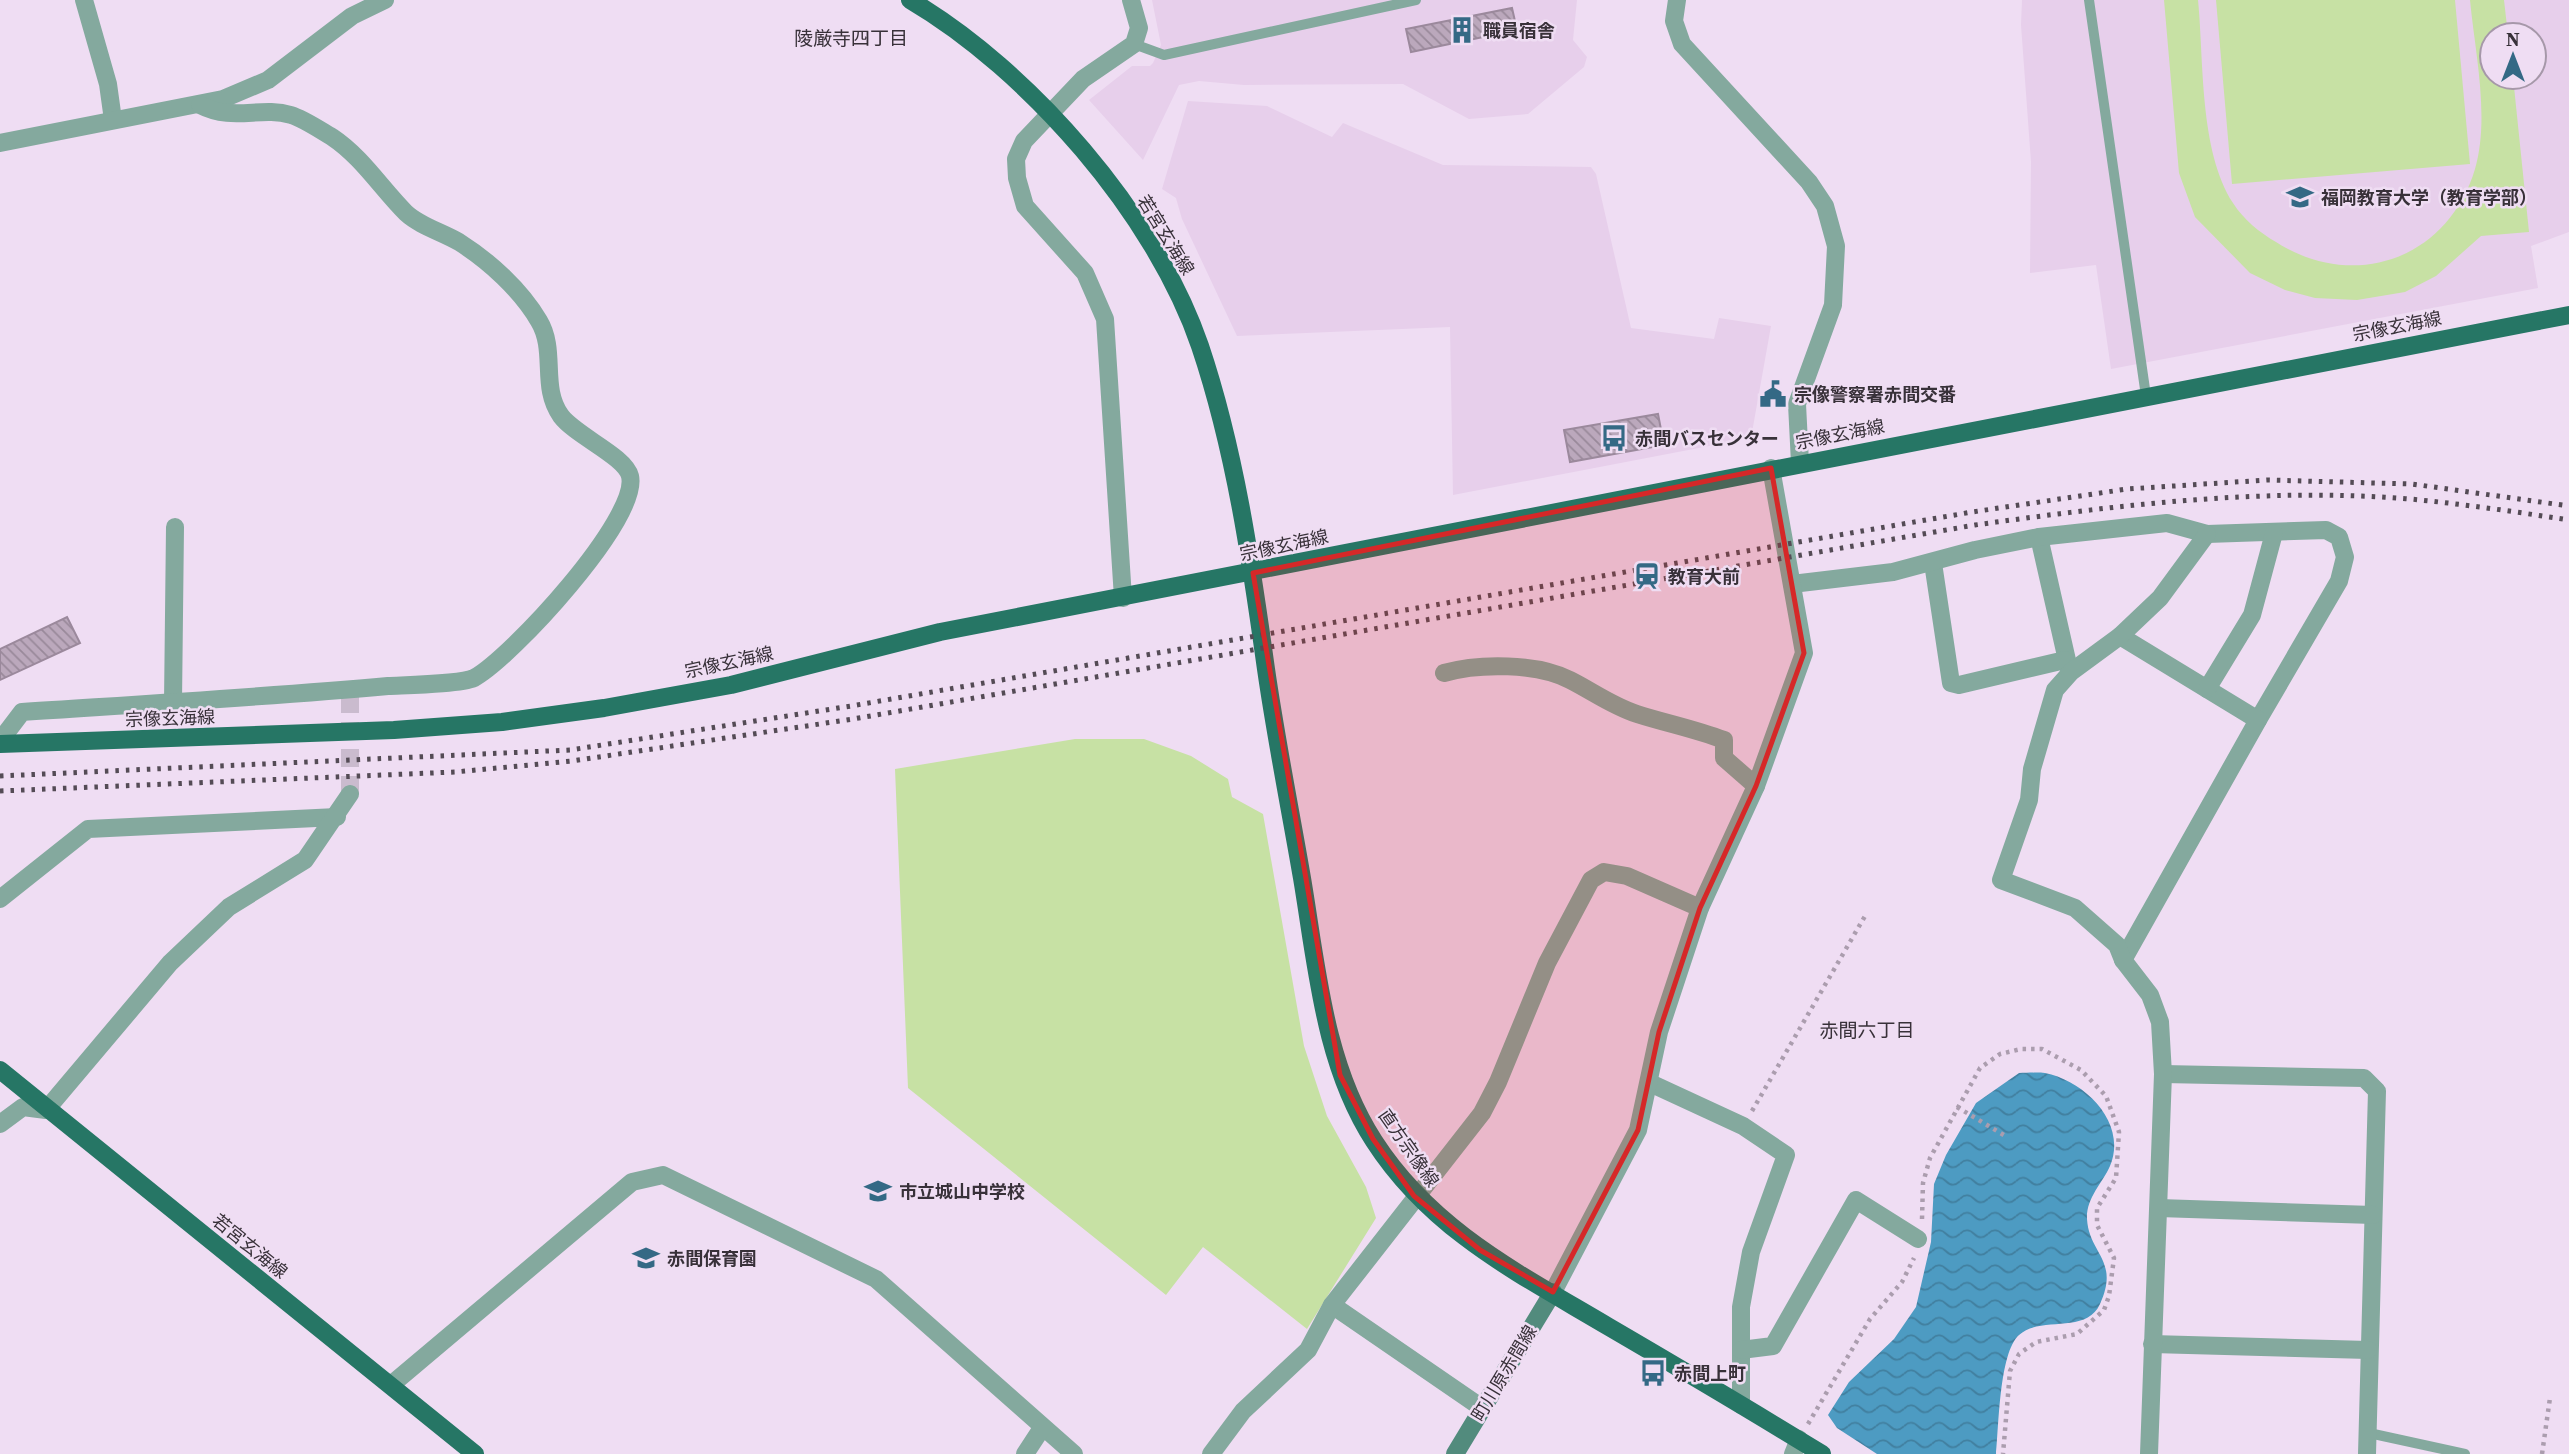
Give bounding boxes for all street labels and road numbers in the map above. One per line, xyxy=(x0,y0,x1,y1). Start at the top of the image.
street label: 若宮玄海線 xyxy=(1132,190,1200,280)
street label: 宗像玄海線 xyxy=(2350,305,2444,347)
street label: 宗像玄海線 xyxy=(1793,413,1887,455)
street label: 宗像玄海線 xyxy=(1237,523,1331,567)
street label: 宗像玄海線 xyxy=(682,640,776,684)
street label: 宗像玄海線 xyxy=(125,704,215,732)
street label: 直方宗像線 xyxy=(1373,1104,1445,1192)
street label: 若宮玄海線 xyxy=(207,1208,293,1284)
street label: 町川原赤間線 xyxy=(1465,1320,1543,1426)

